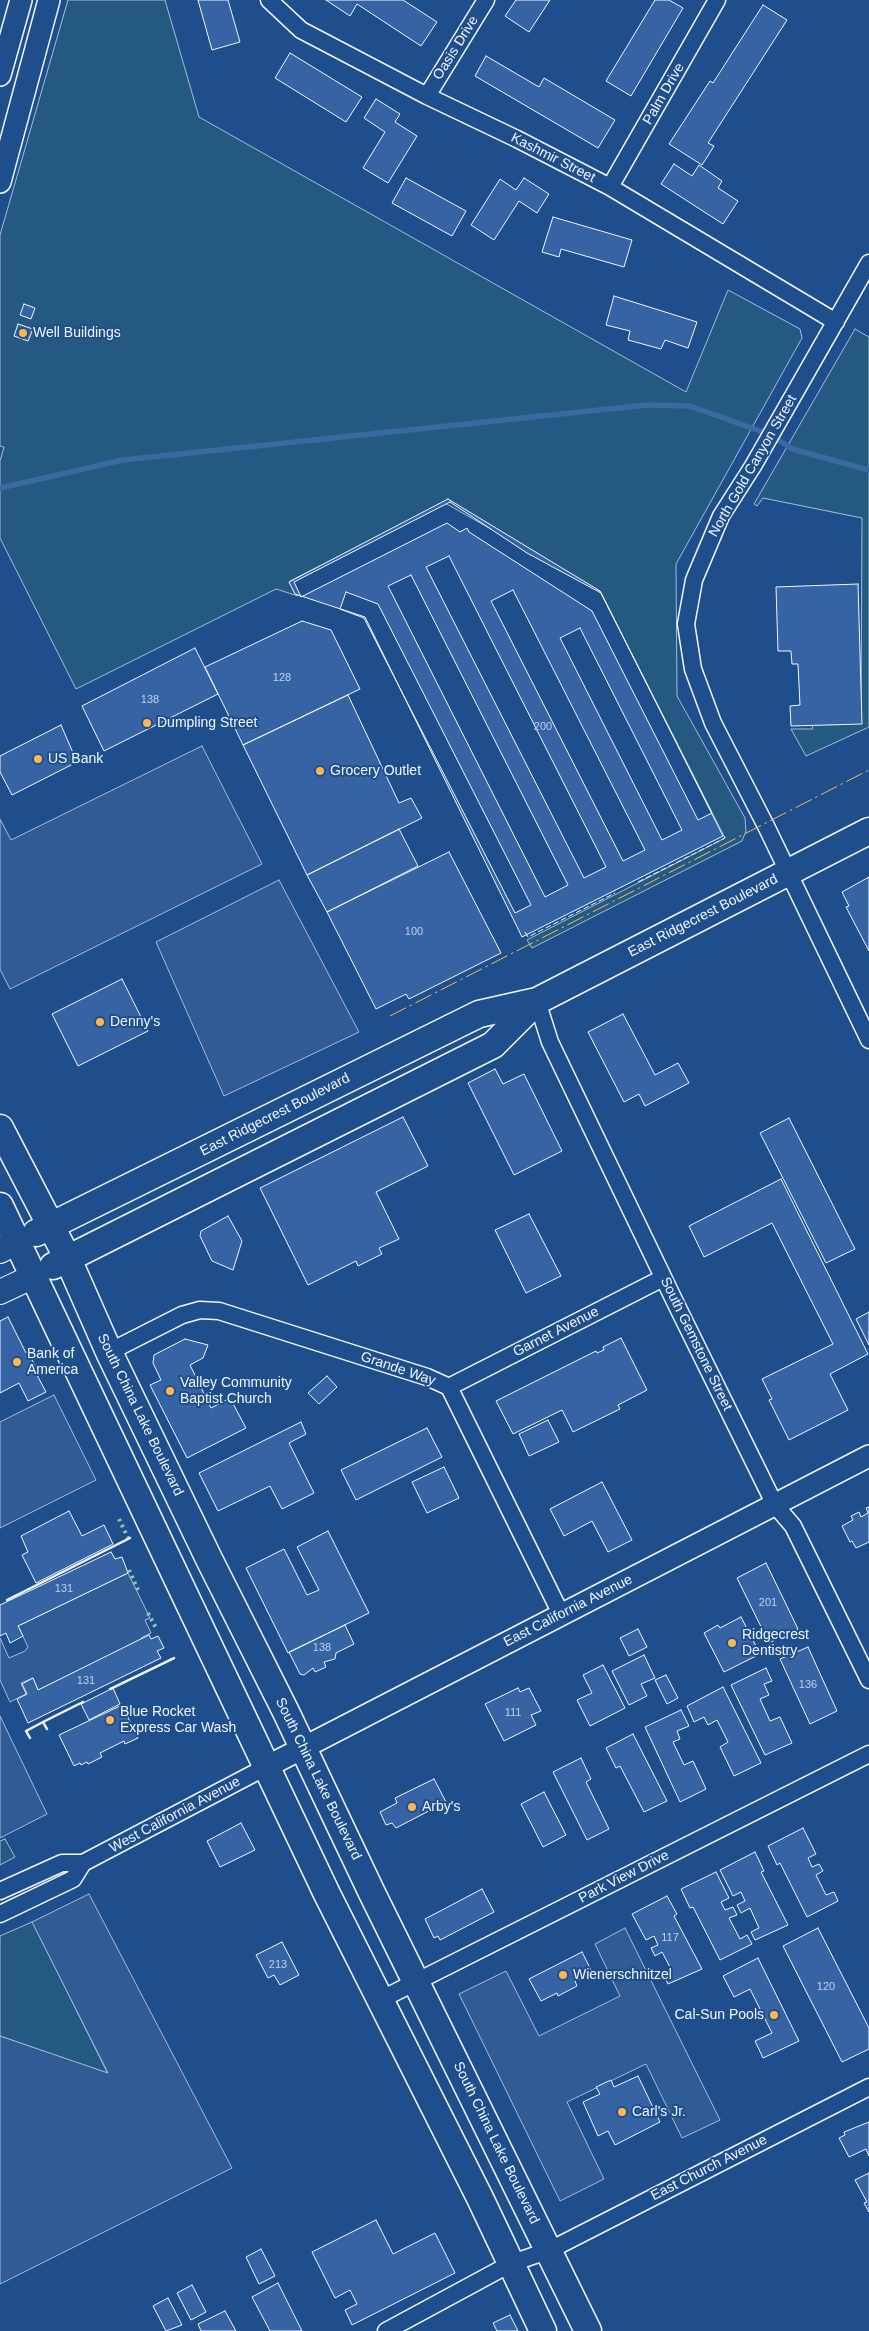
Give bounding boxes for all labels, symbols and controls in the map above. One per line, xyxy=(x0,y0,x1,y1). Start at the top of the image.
street label: Oasis Drive xyxy=(430,13,482,83)
street label: Palm Drive xyxy=(640,60,688,128)
street label: Kashmir Street xyxy=(508,129,598,187)
place label: Well Buildings xyxy=(33,325,121,341)
marker: Well Buildings xyxy=(17,327,29,339)
street label: North Gold Canyon Street xyxy=(705,392,801,540)
house number: 128 xyxy=(273,671,291,685)
house number: 138 xyxy=(141,693,159,707)
place label: Dumpling Street xyxy=(157,715,257,731)
marker: Dumpling Street xyxy=(141,717,153,729)
house number: 200 xyxy=(534,720,552,734)
place label: US Bank xyxy=(48,751,103,767)
marker: US Bank xyxy=(32,753,44,765)
place label: Grocery Outlet xyxy=(330,763,421,779)
marker: Grocery Outlet xyxy=(314,765,326,777)
street label: East Ridgecrest Boulevard xyxy=(625,871,781,961)
house number: 100 xyxy=(405,925,423,939)
place label: Denny's xyxy=(110,1014,160,1030)
marker: Denny's xyxy=(94,1016,106,1028)
street label: East Ridgecrest Boulevard xyxy=(197,1070,353,1160)
street label: South Gemstone Street xyxy=(656,1275,736,1413)
street label: Garnet Avenue xyxy=(510,1303,602,1361)
street label: South China Lake Boulevard xyxy=(93,1331,187,1499)
place label: Bank of America xyxy=(27,1346,78,1378)
street label: Grande Way xyxy=(358,1348,438,1390)
marker: Bank of America xyxy=(11,1356,23,1368)
place label: Valley Community Baptist Church xyxy=(180,1375,292,1408)
marker: Valley Community Baptist Church xyxy=(164,1385,176,1397)
street label: East California Avenue xyxy=(501,1571,635,1651)
house number: 131 xyxy=(55,1582,73,1596)
house number: 201 xyxy=(759,1596,777,1610)
place label: Ridgecrest Dentistry xyxy=(742,1627,809,1660)
marker: Ridgecrest Dentistry xyxy=(726,1637,738,1649)
house number: 138 xyxy=(313,1641,331,1655)
house number: 131 xyxy=(77,1674,95,1688)
house number: 136 xyxy=(799,1678,817,1692)
street label: South China Lake Boulevard xyxy=(271,1695,365,1863)
place label: Blue Rocket Express Car Wash xyxy=(120,1704,236,1736)
house number: 111 xyxy=(505,1706,521,1720)
marker: Blue Rocket Express Car Wash xyxy=(104,1714,116,1726)
street label: West California Avenue xyxy=(107,1773,243,1857)
place label: Arby's xyxy=(422,1799,460,1815)
marker: Arby's xyxy=(406,1801,418,1813)
street label: Park View Drive xyxy=(576,1847,672,1907)
house number: 117 xyxy=(661,1931,679,1945)
house number: 213 xyxy=(269,1958,287,1972)
place label: Wienerschnitzel xyxy=(573,1967,672,1983)
marker: Wienerschnitzel xyxy=(557,1969,569,1981)
house number: 120 xyxy=(817,1980,835,1994)
place label: Cal-Sun Pools xyxy=(675,2007,764,2023)
marker: Cal-Sun Pools xyxy=(768,2009,780,2021)
street label: South China Lake Boulevard xyxy=(449,2059,543,2227)
place label: Carl's Jr. xyxy=(632,2104,686,2120)
marker: Carl's Jr. xyxy=(616,2106,628,2118)
street label: East Church Avenue xyxy=(648,2131,770,2205)

